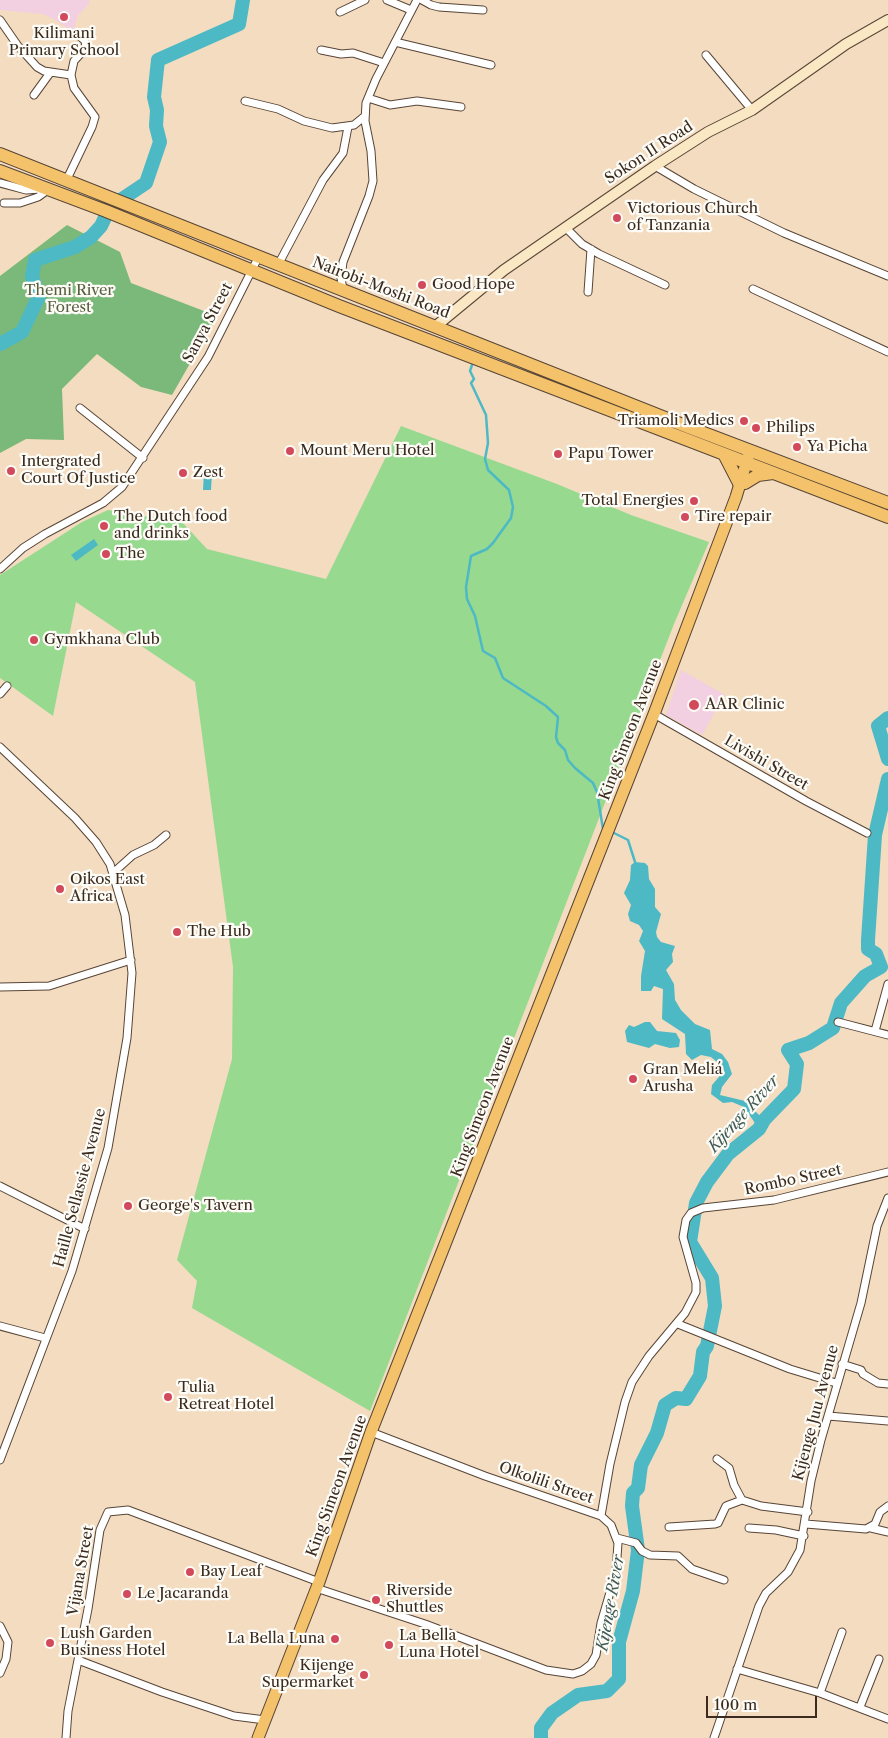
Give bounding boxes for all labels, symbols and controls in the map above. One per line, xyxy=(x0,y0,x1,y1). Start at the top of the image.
marker: Kilimani Primary School xyxy=(58,11,70,23)
place label: Kilimani Primary School xyxy=(9,25,119,60)
street label: Sokon II Road xyxy=(602,118,696,188)
place label: Victorious Church of Tanzania xyxy=(627,200,758,235)
marker: Victorious Church of Tanzania xyxy=(611,212,623,224)
street label: Nairobi-Moshi Road xyxy=(310,253,452,323)
place label: Good Hope xyxy=(432,276,515,294)
marker: Good Hope xyxy=(416,279,428,291)
street label: Sanya Street xyxy=(179,280,237,366)
park label: Themi River Forest xyxy=(24,282,114,317)
place label: Triamoli Medics xyxy=(617,412,734,430)
marker: Triamoli Medics xyxy=(738,415,750,427)
place label: Philips xyxy=(766,419,815,437)
marker: Philips xyxy=(750,422,762,434)
place label: Ya Picha xyxy=(807,438,868,456)
marker: Ya Picha xyxy=(791,441,803,453)
place label: Mount Meru Hotel xyxy=(300,442,435,460)
marker: Mount Meru Hotel xyxy=(284,445,296,457)
place label: Papu Tower xyxy=(568,445,653,463)
marker: Papu Tower xyxy=(552,448,564,460)
place label: Intergrated Court Of Justice xyxy=(21,453,135,488)
place label: Zest xyxy=(193,464,223,482)
marker: Intergrated Court Of Justice xyxy=(5,465,17,477)
marker: Zest xyxy=(177,467,189,479)
place label: Total Energies xyxy=(582,492,684,510)
marker: Total Energies xyxy=(688,495,700,507)
place label: The Dutch food and drinks xyxy=(114,508,228,543)
place label: Tire repair xyxy=(695,508,772,526)
marker: Tire repair xyxy=(679,511,691,523)
marker: The Dutch food and drinks xyxy=(98,520,110,532)
place label: The xyxy=(116,545,145,563)
marker: The xyxy=(100,548,112,560)
place label: Gymkhana Club xyxy=(44,631,160,649)
marker: Gymkhana Club xyxy=(28,634,40,646)
street label: King Simeon Avenue xyxy=(596,657,666,803)
place label: AAR Clinic xyxy=(705,696,785,714)
marker: AAR Clinic xyxy=(687,698,701,712)
street label: Livishi Street xyxy=(721,732,811,794)
place label: Oikos East Africa xyxy=(70,871,145,906)
marker: Oikos East Africa xyxy=(54,883,66,895)
place label: The Hub xyxy=(187,923,251,941)
marker: The Hub xyxy=(171,926,183,938)
street label: King Simeon Avenue xyxy=(448,1034,518,1180)
place label: Gran Meliá Arusha xyxy=(643,1061,723,1096)
water label: Kijenge River xyxy=(704,1071,784,1157)
marker: Gran Meliá Arusha xyxy=(627,1073,639,1085)
street label: Haille Sellassie Avenue xyxy=(50,1106,110,1270)
street label: Rombo Street xyxy=(743,1161,843,1199)
place label: George's Tavern xyxy=(138,1197,253,1215)
marker: George's Tavern xyxy=(122,1200,134,1212)
street label: Kijenge Juu Avenue xyxy=(789,1343,843,1483)
place label: Tulia Retreat Hotel xyxy=(178,1379,274,1414)
marker: Tulia Retreat Hotel xyxy=(162,1391,174,1403)
street label: King Simeon Avenue xyxy=(303,1413,371,1559)
street label: Olkolili Street xyxy=(496,1458,596,1508)
street label: Vijana Street xyxy=(64,1524,98,1618)
water label: Kijenge River xyxy=(593,1553,629,1653)
place label: Bay Leaf xyxy=(200,1563,262,1581)
marker: Bay Leaf xyxy=(184,1566,196,1578)
place label: Riverside Shuttles xyxy=(386,1582,452,1617)
place label: Le Jacaranda xyxy=(137,1585,229,1603)
marker: Le Jacaranda xyxy=(121,1588,133,1600)
marker: Riverside Shuttles xyxy=(370,1594,382,1606)
place label: Lush Garden Business Hotel xyxy=(60,1625,166,1660)
place label: La Bella Luna Hotel xyxy=(399,1627,479,1662)
place label: La Bella Luna xyxy=(227,1630,325,1648)
marker: La Bella Luna xyxy=(329,1633,341,1645)
marker: Lush Garden Business Hotel xyxy=(44,1637,56,1649)
marker: La Bella Luna Hotel xyxy=(383,1639,395,1651)
place label: Kijenge Supermarket xyxy=(262,1657,354,1692)
marker: Kijenge Supermarket xyxy=(358,1669,370,1681)
scale bar xyxy=(708,1686,819,1718)
text: 100 m xyxy=(714,1695,757,1714)

